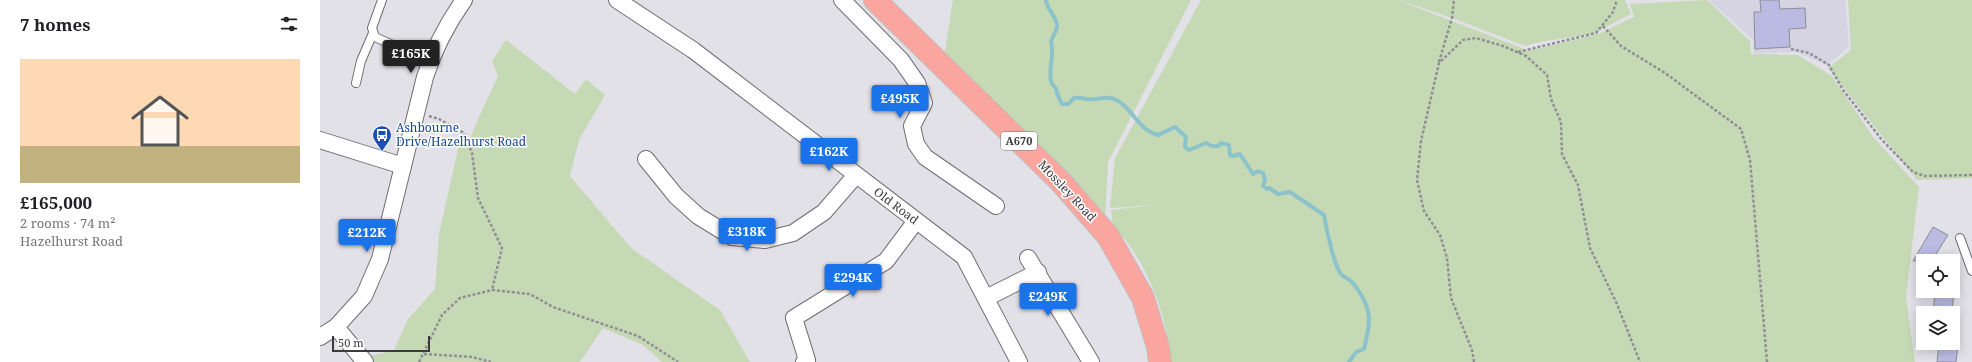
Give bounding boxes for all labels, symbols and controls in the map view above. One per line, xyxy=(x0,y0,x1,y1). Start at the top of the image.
text: 7 homes xyxy=(20,13,90,36)
icon: filters xyxy=(278,13,300,35)
pin: £165K xyxy=(383,40,439,74)
text: £165K xyxy=(392,44,430,62)
icon: home xyxy=(124,85,196,157)
pin: £495K xyxy=(872,85,928,119)
text: £495K xyxy=(881,89,919,107)
place label: Ashbourne Drive/Hazelhurst Road xyxy=(396,119,527,150)
bus stop icon: Ashbourne Drive/Hazelhurst Road xyxy=(371,124,393,152)
road number: A670 xyxy=(1001,132,1037,150)
pin: £162K xyxy=(801,138,857,172)
text: £162K xyxy=(810,142,848,160)
street label: Mossley Road xyxy=(1035,156,1101,225)
street label: Old Road xyxy=(870,183,923,228)
text: £165,000 xyxy=(20,191,92,214)
text: 2 rooms · 74 m² xyxy=(20,214,115,232)
pin: £318K xyxy=(719,218,775,252)
pin: £212K xyxy=(339,219,395,253)
text: £318K xyxy=(728,222,766,240)
text: £212K xyxy=(348,223,386,241)
text: Hazelhurst Road xyxy=(20,232,123,250)
map controls xyxy=(1916,254,1960,350)
button: locate xyxy=(1916,254,1960,298)
pin: £294K xyxy=(825,264,881,298)
text: £294K xyxy=(834,268,872,286)
pin: £249K xyxy=(1020,283,1076,317)
text: £249K xyxy=(1029,287,1067,305)
button: layers xyxy=(1916,306,1960,350)
scale bar xyxy=(332,334,430,353)
text: 50 m xyxy=(338,335,364,350)

